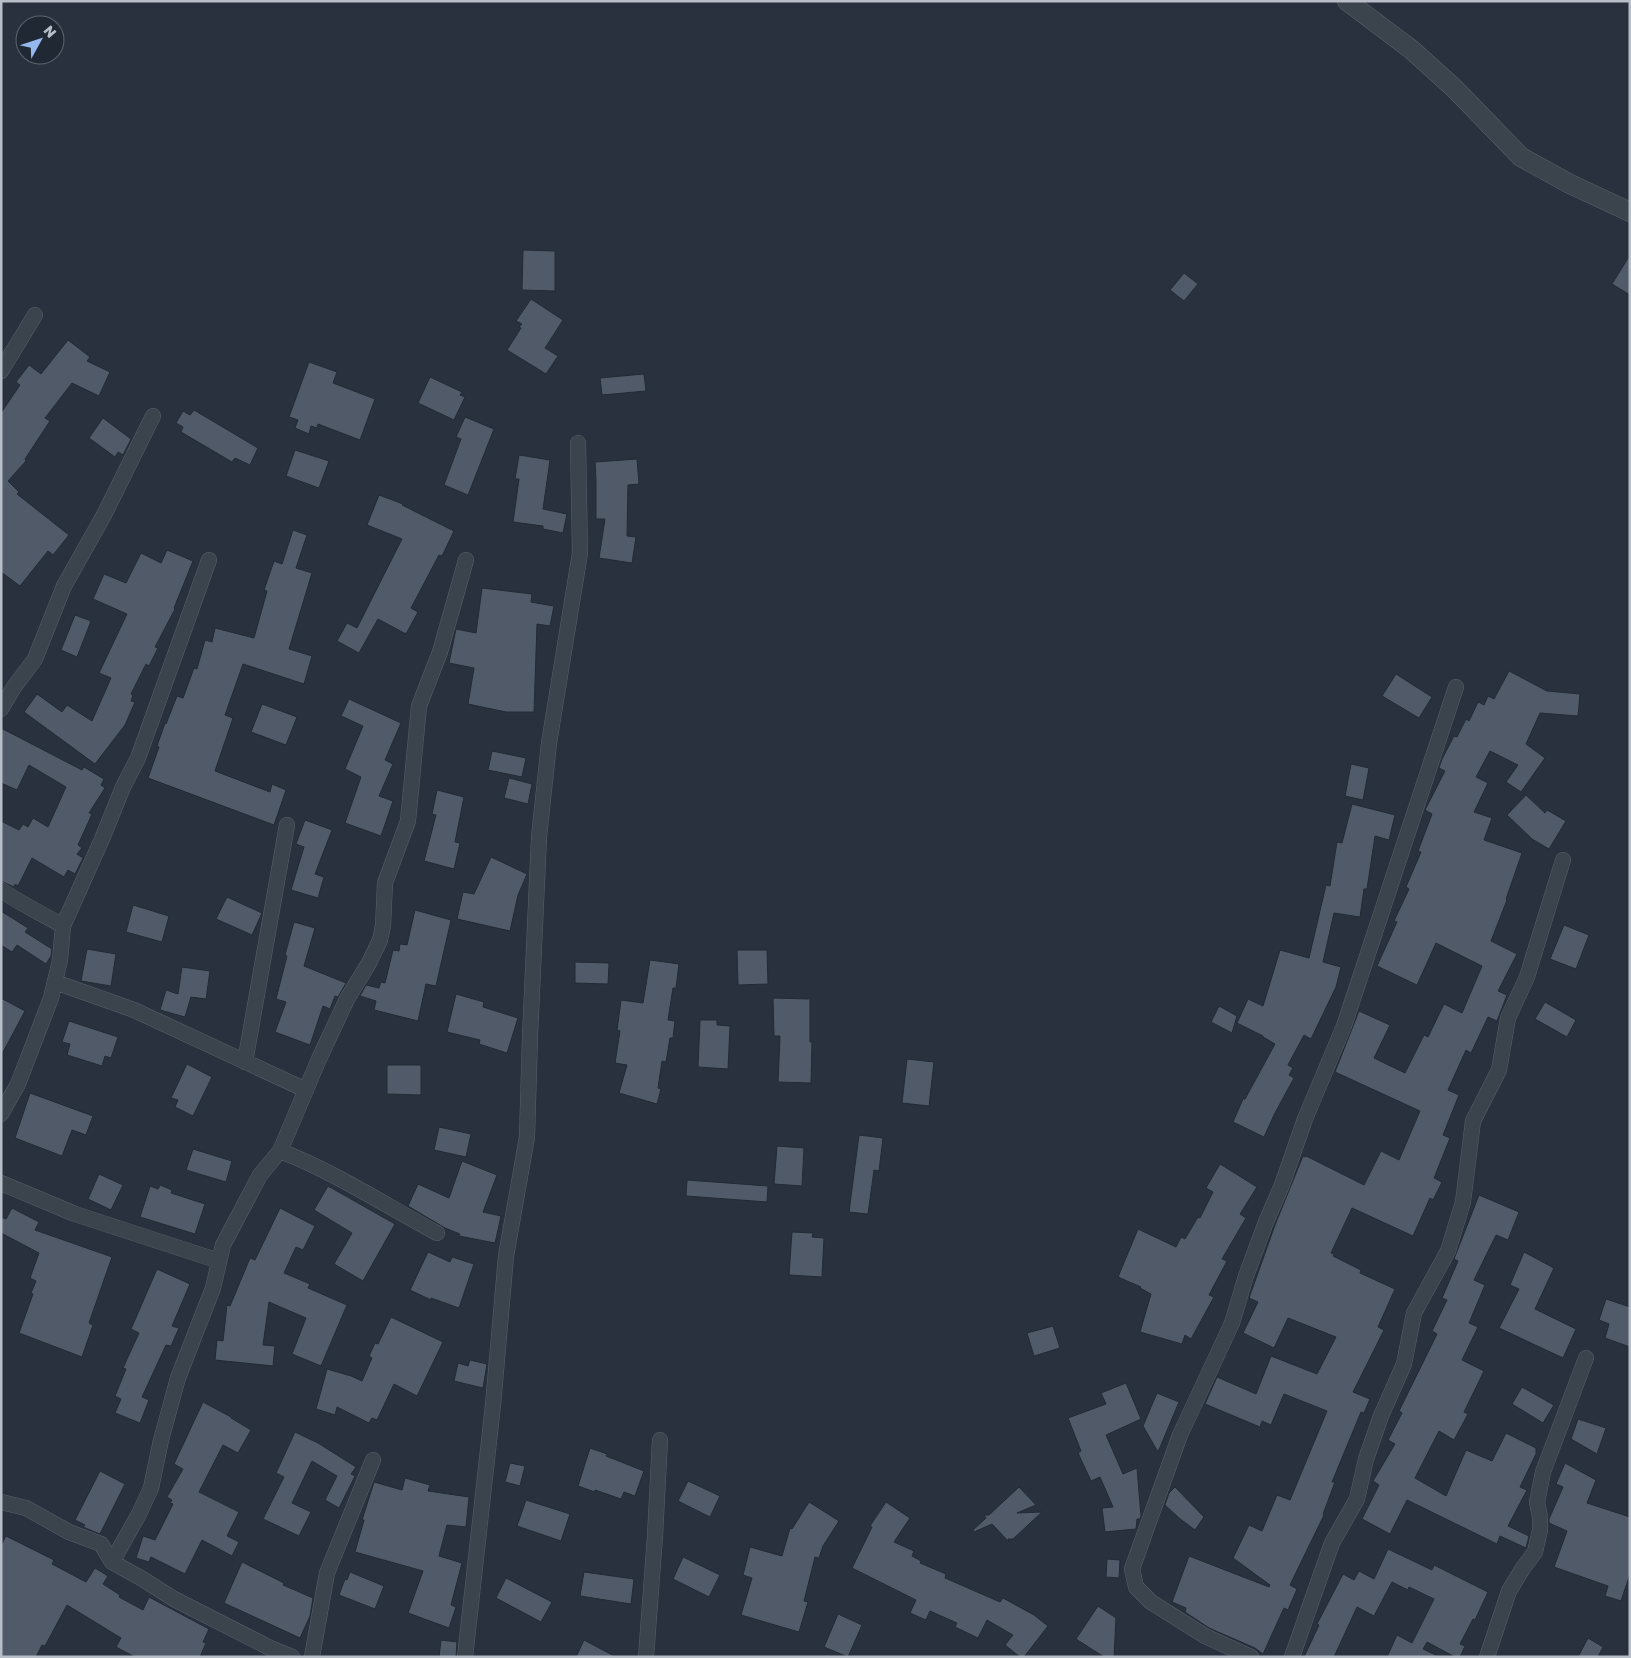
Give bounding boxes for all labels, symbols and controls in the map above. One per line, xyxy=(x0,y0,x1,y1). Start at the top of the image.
north arrow xyxy=(15,15,65,65)
text: N xyxy=(40,22,60,41)

